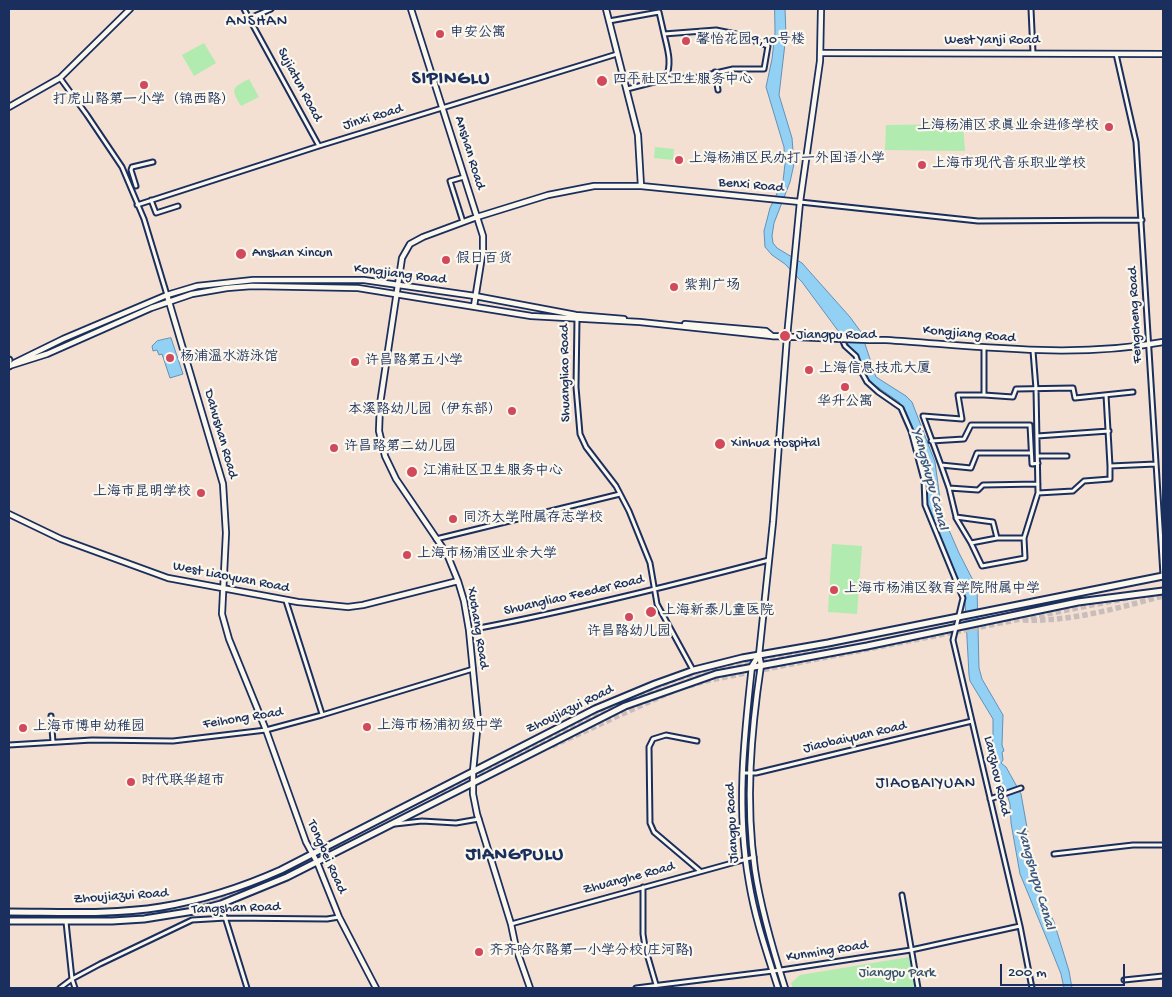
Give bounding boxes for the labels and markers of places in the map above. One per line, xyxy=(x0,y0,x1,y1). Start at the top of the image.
place label: 申安公寓 xyxy=(450,26,506,42)
marker: 申安公寓 xyxy=(434,28,446,40)
place label: 馨怡花园9,10号楼 xyxy=(696,33,805,49)
marker: 馨怡花园9,10号楼 xyxy=(680,35,692,47)
place label: 四平社区卫生服务中心 xyxy=(613,73,753,89)
marker: 四平社区卫生服务中心 xyxy=(595,74,609,88)
marker: 打虎山路第一小学（锦西路） xyxy=(138,79,150,91)
place label: 打虎山路第一小学（锦西路） xyxy=(53,93,235,109)
place label: 上海杨浦区求真业余进修学校 xyxy=(917,119,1099,135)
marker: 上海杨浦区求真业余进修学校 xyxy=(1103,121,1115,133)
place label: ‌上海杨浦区民办打一外国语小学 xyxy=(689,152,885,168)
marker: ‌上海杨浦区民办打一外国语小学 xyxy=(673,154,685,166)
place label: 上海市现代音乐职业学校 xyxy=(932,157,1086,173)
marker: 上海市现代音乐职业学校 xyxy=(916,159,928,171)
place label: Anshan Xincun xyxy=(252,246,332,262)
marker: Anshan Xincun xyxy=(234,247,248,261)
place label: 假日百货 xyxy=(456,252,512,268)
marker: 假日百货 xyxy=(440,254,452,266)
place label: 紫荆广场 xyxy=(684,279,740,295)
marker: 紫荆广场 xyxy=(668,281,680,293)
place label: Jiangpu Road xyxy=(796,328,876,344)
marker: Jiangpu Road xyxy=(778,329,792,343)
place label: 杨浦温水游泳馆 xyxy=(180,350,278,366)
marker: 杨浦温水游泳馆 xyxy=(164,352,176,364)
place label: 许昌路第五小学 xyxy=(365,354,463,370)
marker: 许昌路第五小学 xyxy=(349,356,361,368)
place label: 上海信息技术大厦 xyxy=(819,362,931,378)
marker: 上海信息技术大厦 xyxy=(803,364,815,376)
marker: 华升公寓 xyxy=(839,381,851,393)
place label: 华升公寓 xyxy=(817,395,873,411)
place label: 本溪路幼儿园（伊东部） xyxy=(348,403,502,419)
marker: 本溪路幼儿园（伊东部） xyxy=(506,405,518,417)
place label: Xinhua Hospital xyxy=(731,436,820,452)
marker: Xinhua Hospital xyxy=(713,437,727,451)
place label: 许昌路第二幼儿园 xyxy=(344,440,456,456)
marker: 许昌路第二幼儿园 xyxy=(328,442,340,454)
place label: 江浦社区卫生服务中心 xyxy=(423,464,563,480)
marker: 江浦社区卫生服务中心 xyxy=(405,465,419,479)
place label: 上海市昆明学校 xyxy=(93,485,191,501)
marker: 上海市昆明学校 xyxy=(195,487,207,499)
place label: 同济大学附属存志学校 xyxy=(463,511,603,527)
marker: 同济大学附属存志学校 xyxy=(447,513,459,525)
place label: 上海市杨浦区业余大学 xyxy=(417,547,557,563)
marker: 上海市杨浦区业余大学 xyxy=(401,549,413,561)
place label: 上海市杨浦区教育学院附属中学 xyxy=(844,582,1040,598)
marker: 上海市杨浦区教育学院附属中学 xyxy=(828,584,840,596)
place label: 上海新泰儿童医院 xyxy=(662,604,774,620)
marker: 上海新泰儿童医院 xyxy=(644,605,658,619)
marker: 许昌路幼儿园 xyxy=(623,611,635,623)
place label: 许昌路幼儿园 xyxy=(587,625,671,641)
place label: 上海市杨浦初级中学 xyxy=(377,719,503,735)
place label: 上海市博申幼稚园 xyxy=(33,720,145,736)
marker: 上海市杨浦初级中学 xyxy=(361,721,373,733)
marker: 上海市博申幼稚园 xyxy=(17,722,29,734)
place label: 时代联华超市 xyxy=(141,774,225,790)
marker: 时代联华超市 xyxy=(125,776,137,788)
place label: 齐齐哈尔路第一小学分校(庄河路) xyxy=(489,944,693,960)
marker: 齐齐哈尔路第一小学分校(庄河路) xyxy=(473,946,485,958)

